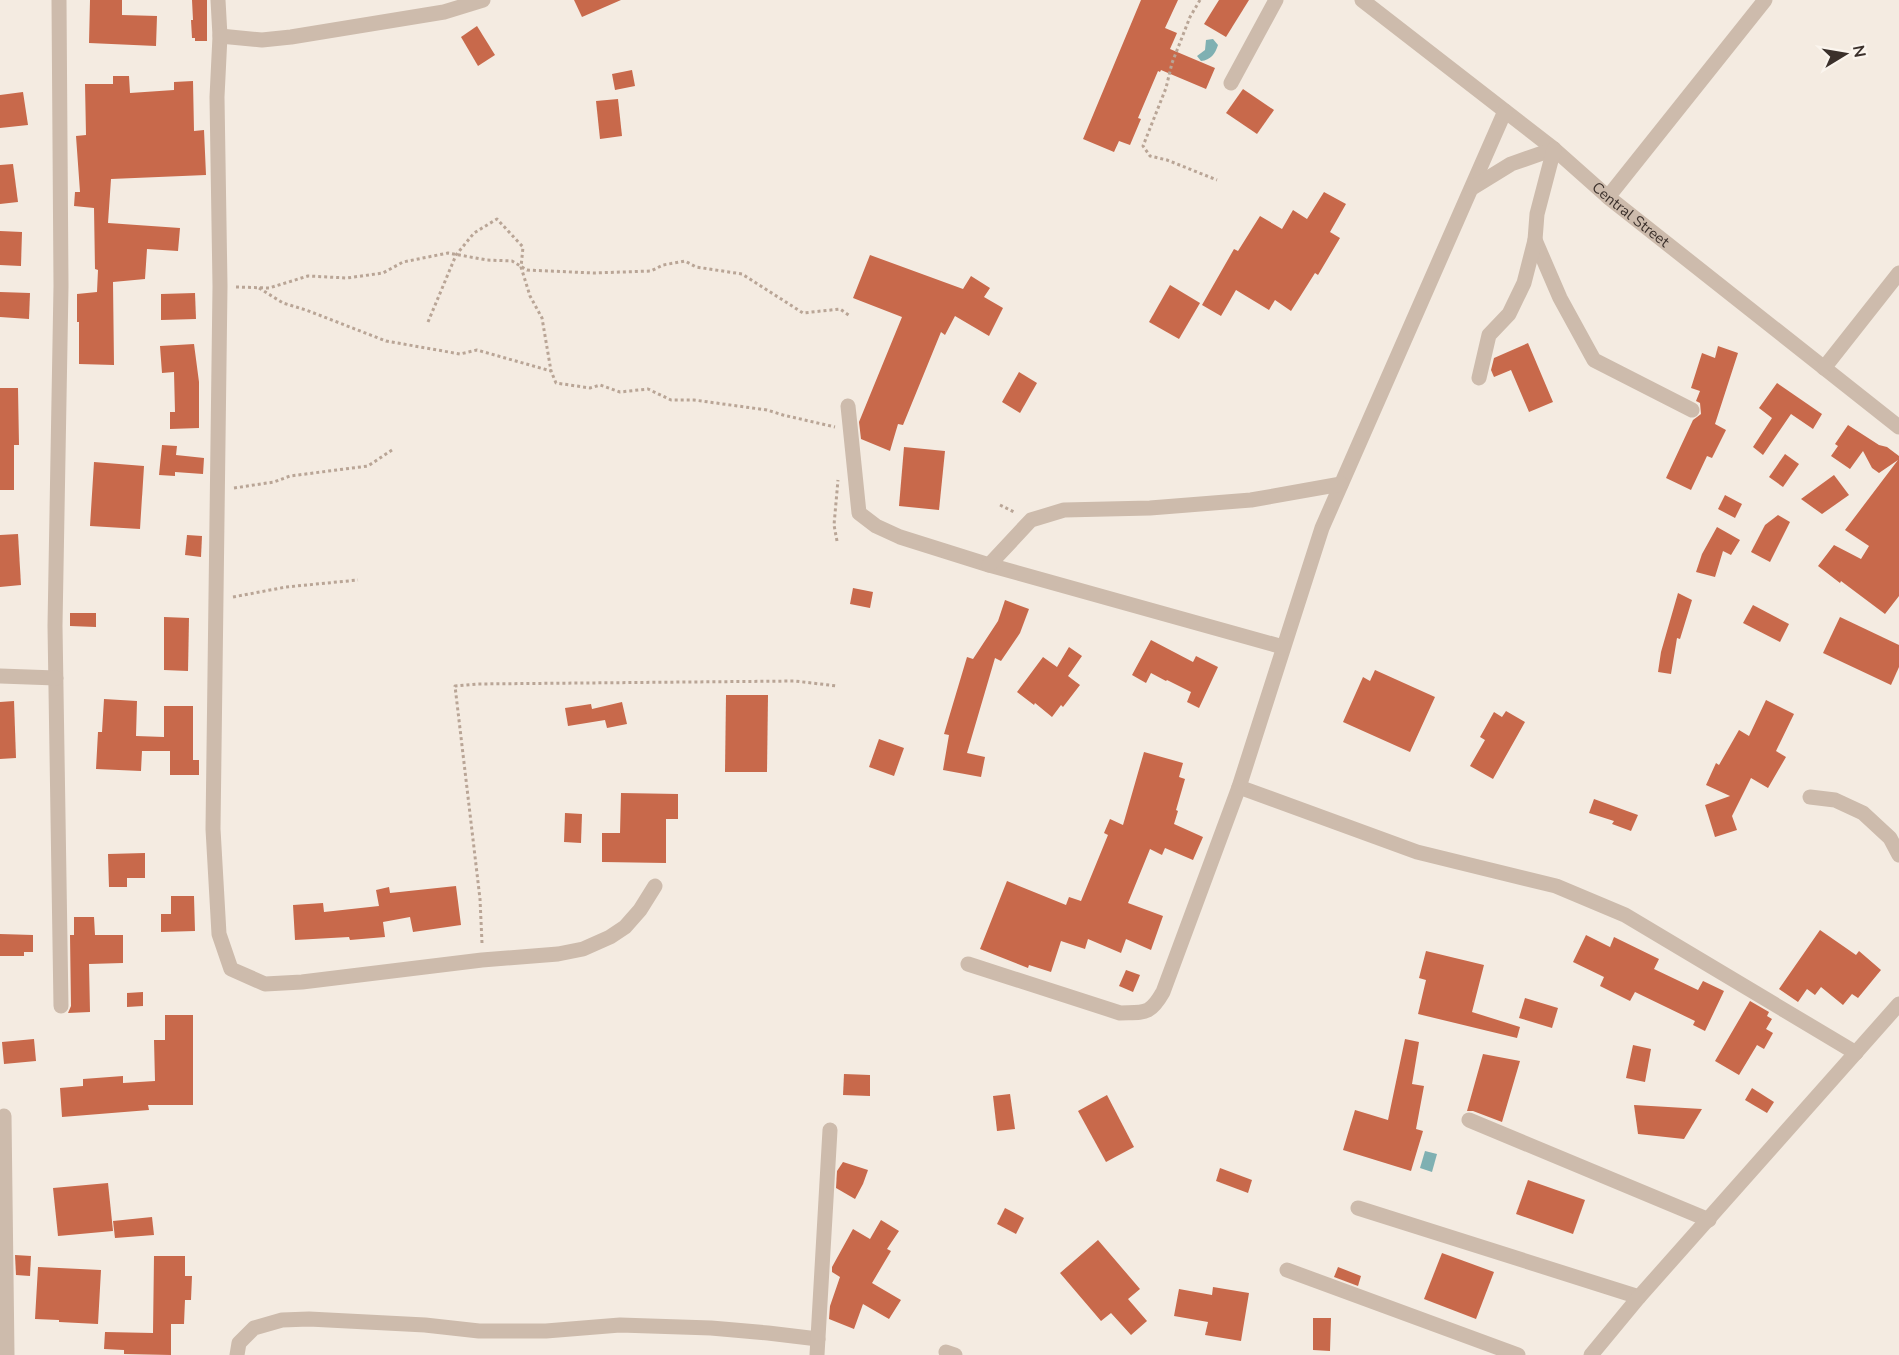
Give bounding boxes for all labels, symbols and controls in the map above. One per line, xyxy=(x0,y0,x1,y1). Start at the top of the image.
north arrow xyxy=(1815,24,1875,84)
text: N xyxy=(1847,43,1871,59)
street label: Central Street xyxy=(1588,177,1674,252)

